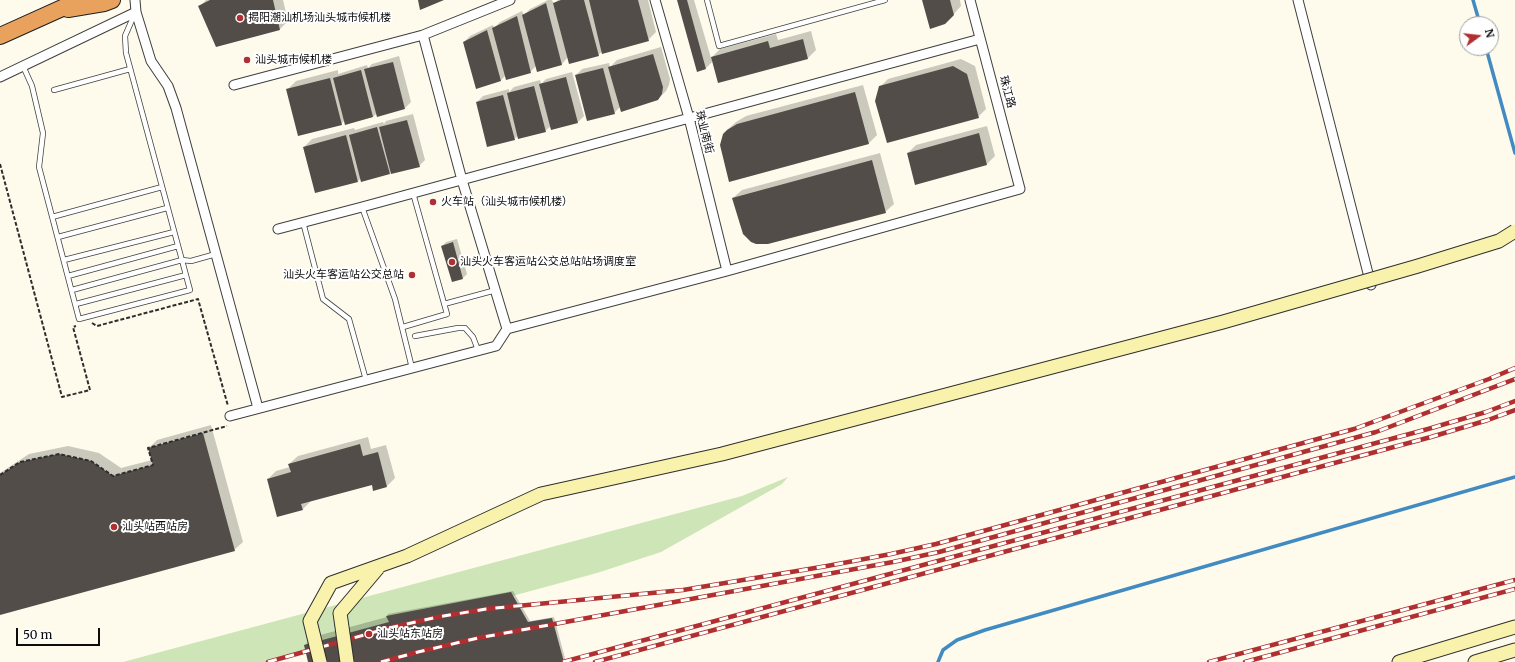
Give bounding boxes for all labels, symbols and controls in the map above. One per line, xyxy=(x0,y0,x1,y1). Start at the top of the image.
place label: 揭阳潮汕机场汕头城市候机楼 xyxy=(248,11,391,25)
marker: 揭阳潮汕机场汕头城市候机楼 xyxy=(235,13,245,23)
north arrow xyxy=(1459,16,1499,56)
text: N xyxy=(1482,27,1498,39)
place label: 汕头城市候机楼 xyxy=(255,53,332,67)
marker: 汕头城市候机楼 xyxy=(242,55,252,65)
street label: 珠江路 xyxy=(996,74,1018,110)
street label: 珠业南街 xyxy=(692,109,716,155)
place label: 火车站（汕头城市候机楼） xyxy=(441,195,573,209)
marker: 火车站（汕头城市候机楼） xyxy=(428,197,438,207)
place label: 汕头火车客运站公交总站站场调度室 xyxy=(460,255,636,269)
marker: 汕头火车客运站公交总站站场调度室 xyxy=(447,257,457,267)
place label: 汕头火车客运站公交总站 xyxy=(283,268,404,282)
marker: 汕头火车客运站公交总站 xyxy=(407,270,417,280)
place label: 汕头站西站房 xyxy=(122,520,188,534)
marker: 汕头站西站房 xyxy=(109,522,119,532)
scale bar xyxy=(18,620,102,646)
text: 50 m xyxy=(23,627,52,642)
place label: 汕头站东站房 xyxy=(377,627,443,641)
marker: 汕头站东站房 xyxy=(364,629,374,639)

